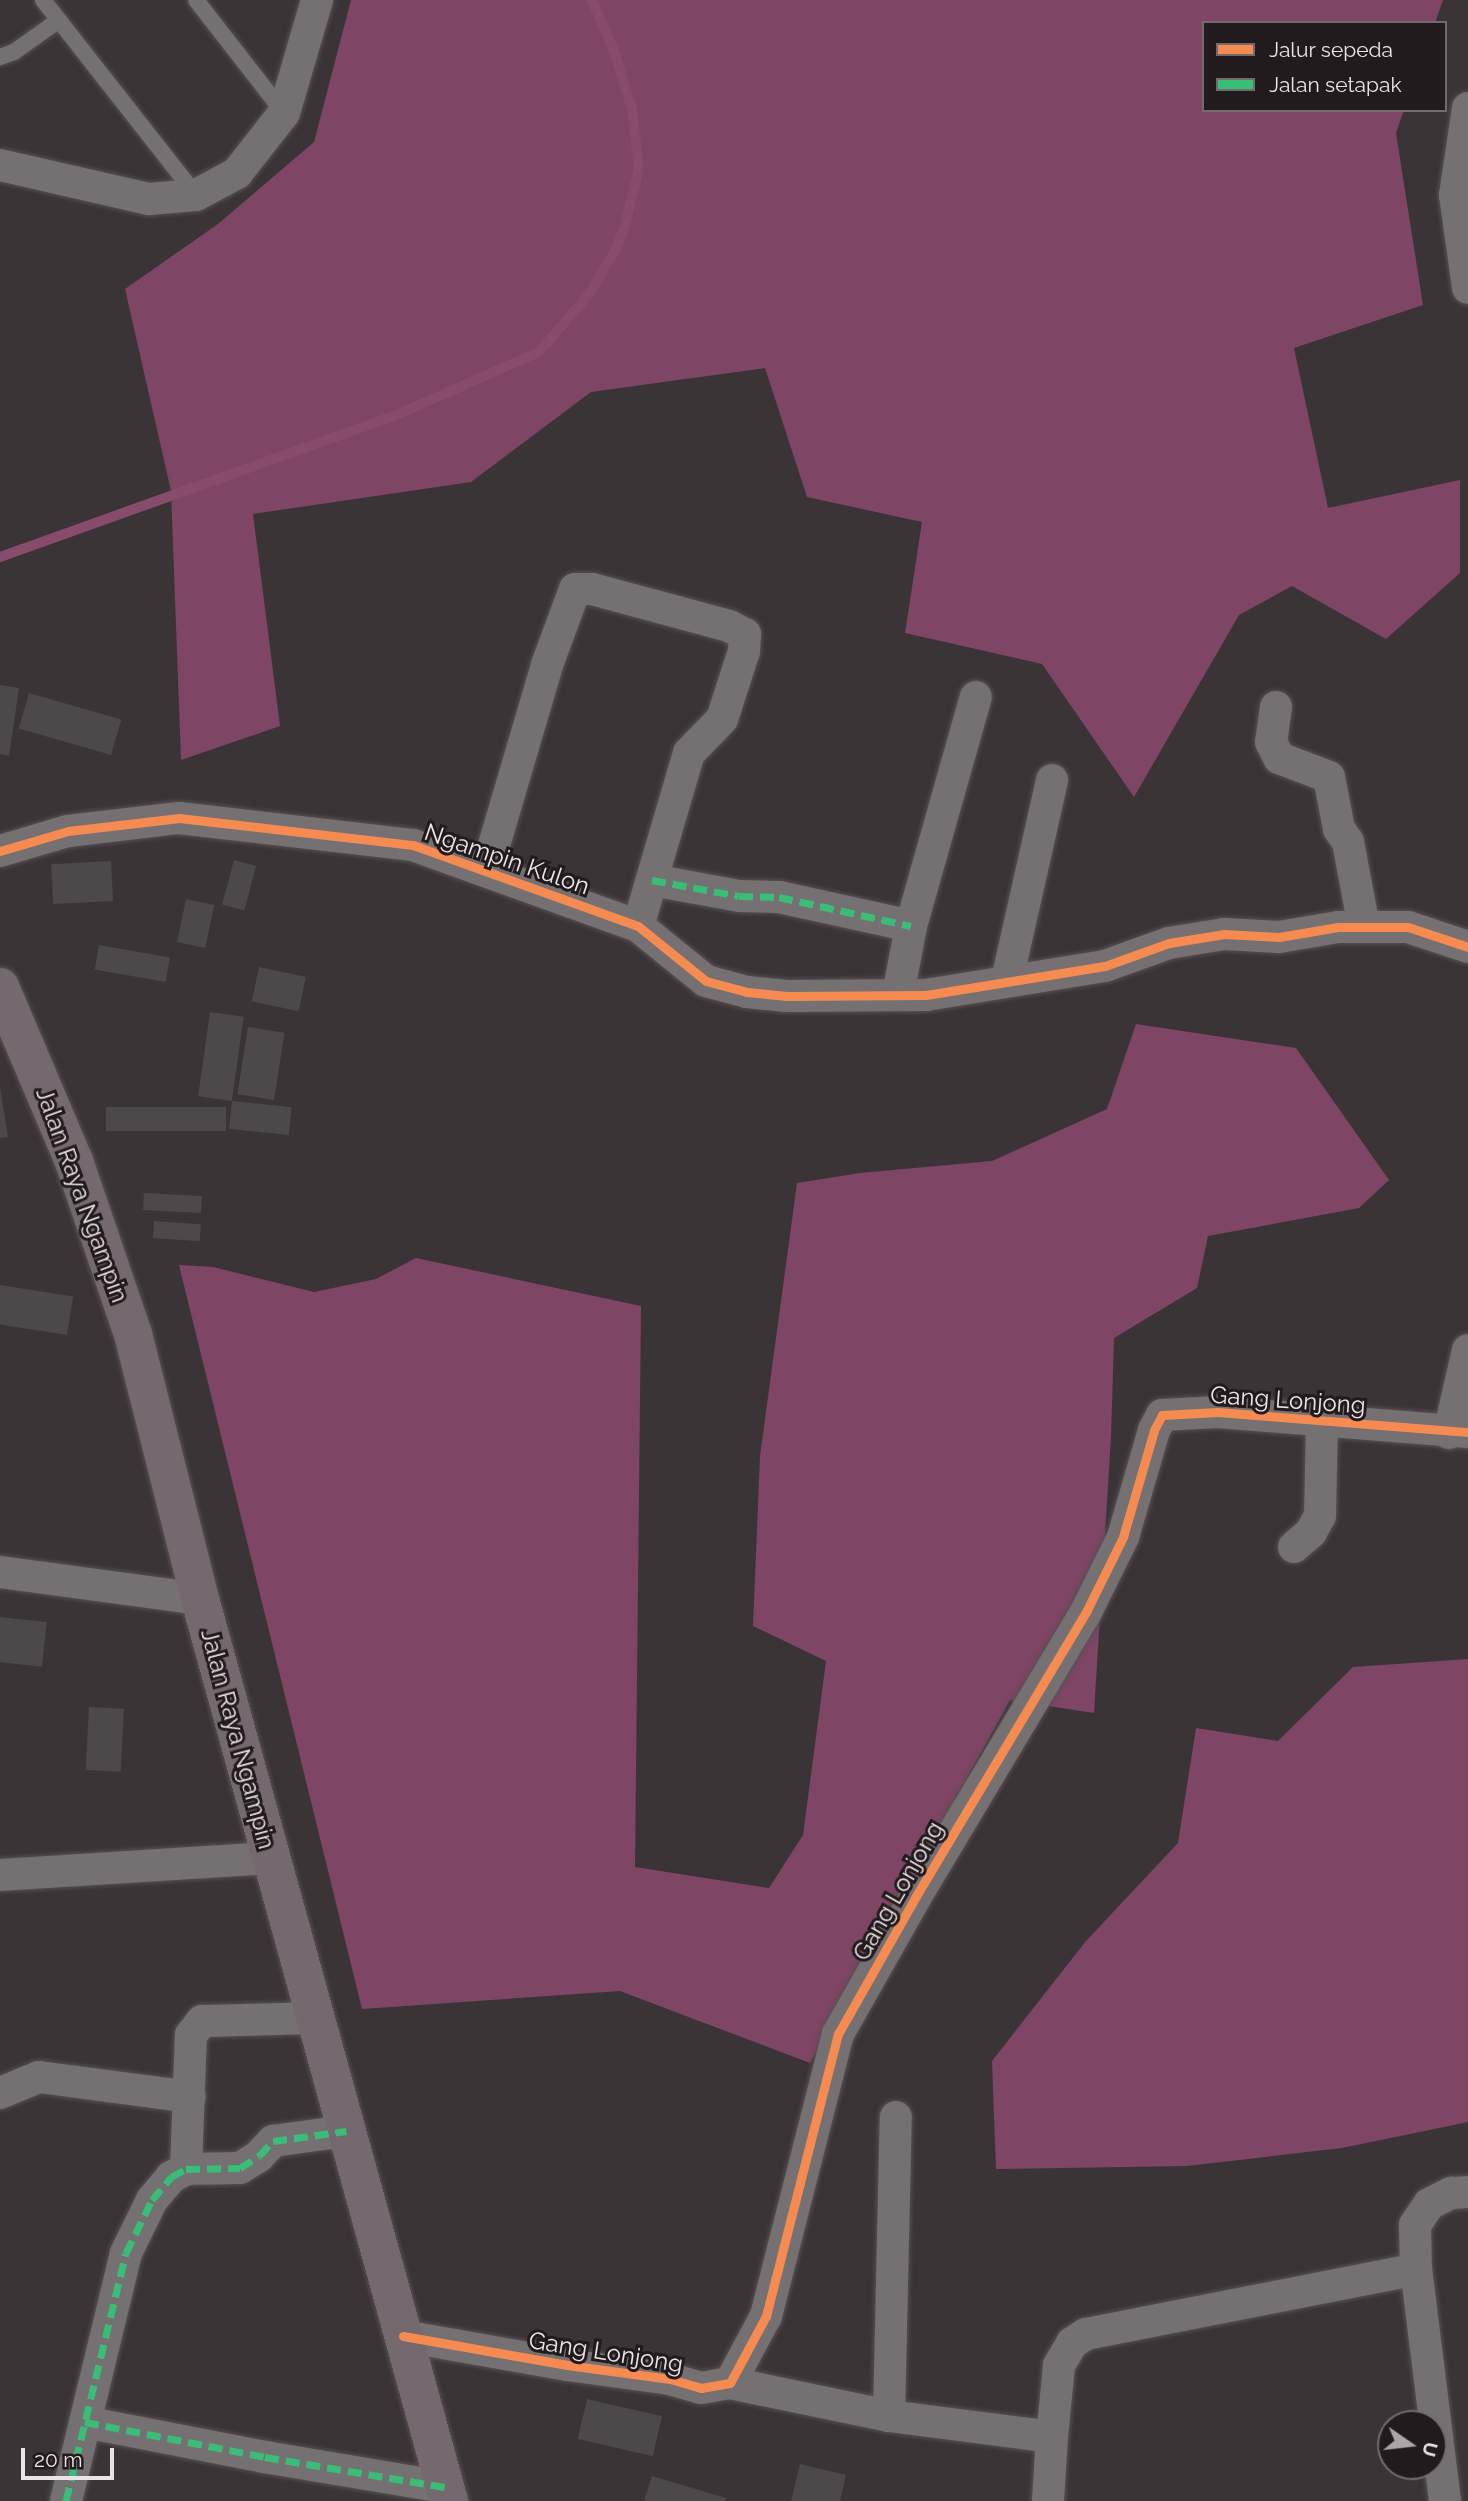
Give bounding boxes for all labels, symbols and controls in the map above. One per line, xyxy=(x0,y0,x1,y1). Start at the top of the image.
legend xyxy=(1202,21,1447,112)
text: Jalur sepeda xyxy=(1269,37,1393,62)
text: Jalan setapak xyxy=(1269,72,1402,97)
street label: Ngampin Kulon xyxy=(421,817,593,901)
street label: Jalan Raya Ngampin xyxy=(30,1084,134,1306)
street label: Gang Lonjong xyxy=(1209,1380,1367,1420)
street label: Jalan Raya Ngampin xyxy=(195,1626,281,1852)
street label: Gang Lonjong xyxy=(847,1816,949,1966)
street label: Gang Lonjong xyxy=(527,2326,685,2378)
north arrow xyxy=(1377,2410,1447,2480)
scale bar xyxy=(24,2434,117,2478)
text: U xyxy=(1418,2440,1443,2459)
text: 20 m xyxy=(34,2447,82,2472)

